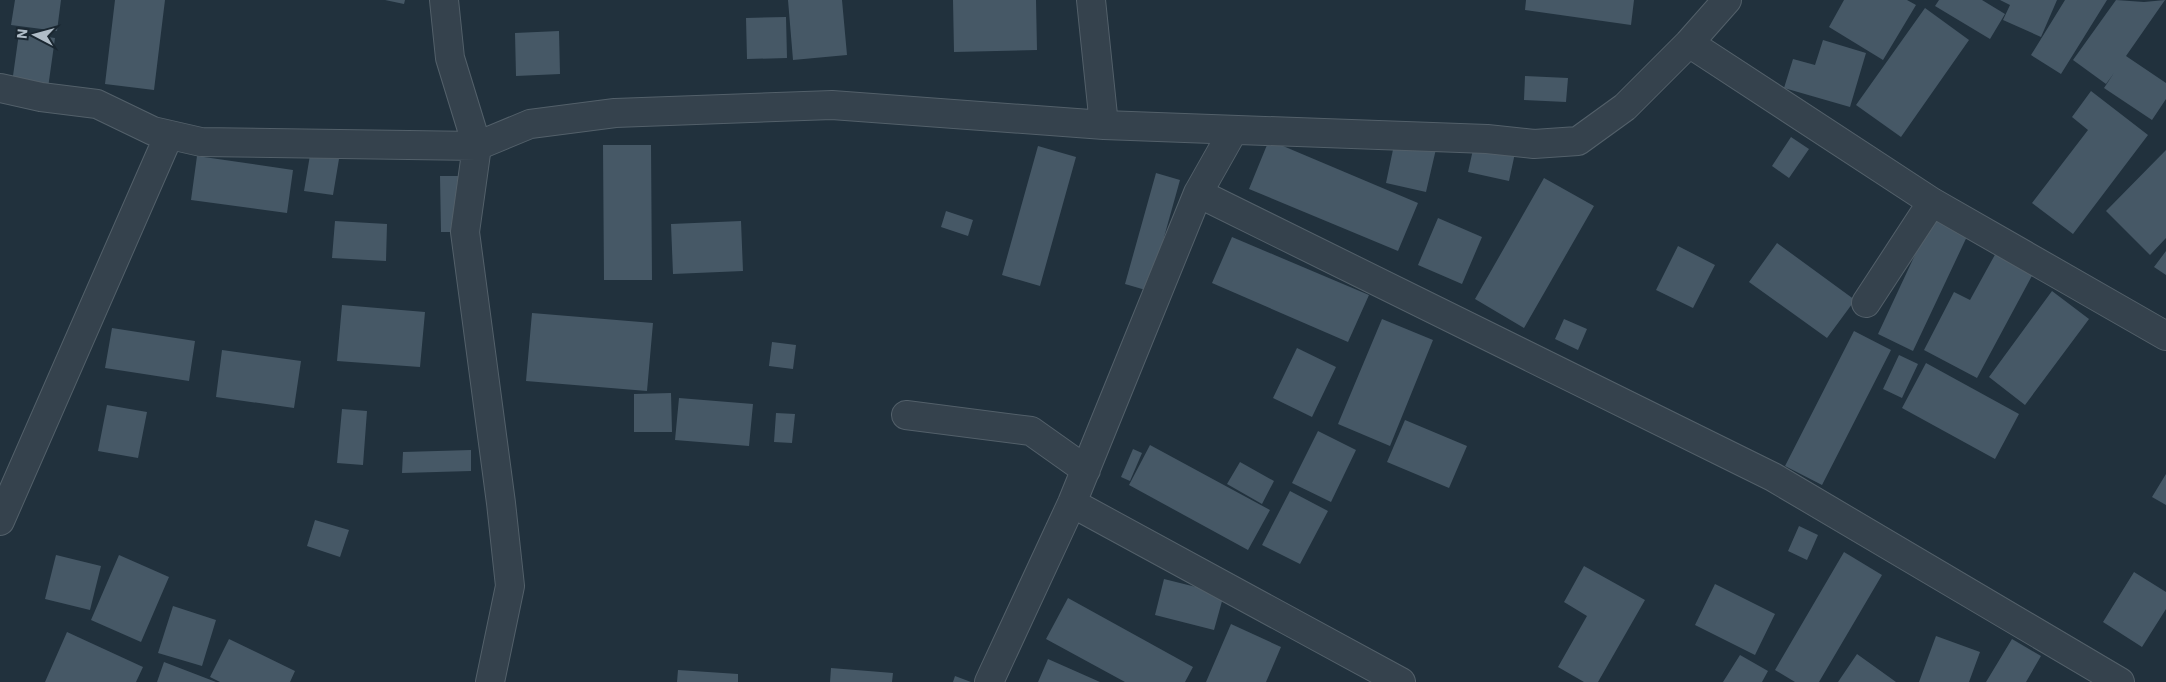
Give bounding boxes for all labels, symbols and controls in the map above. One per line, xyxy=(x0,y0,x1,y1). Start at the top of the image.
north arrow xyxy=(10,10,60,60)
text: N xyxy=(13,28,32,40)

